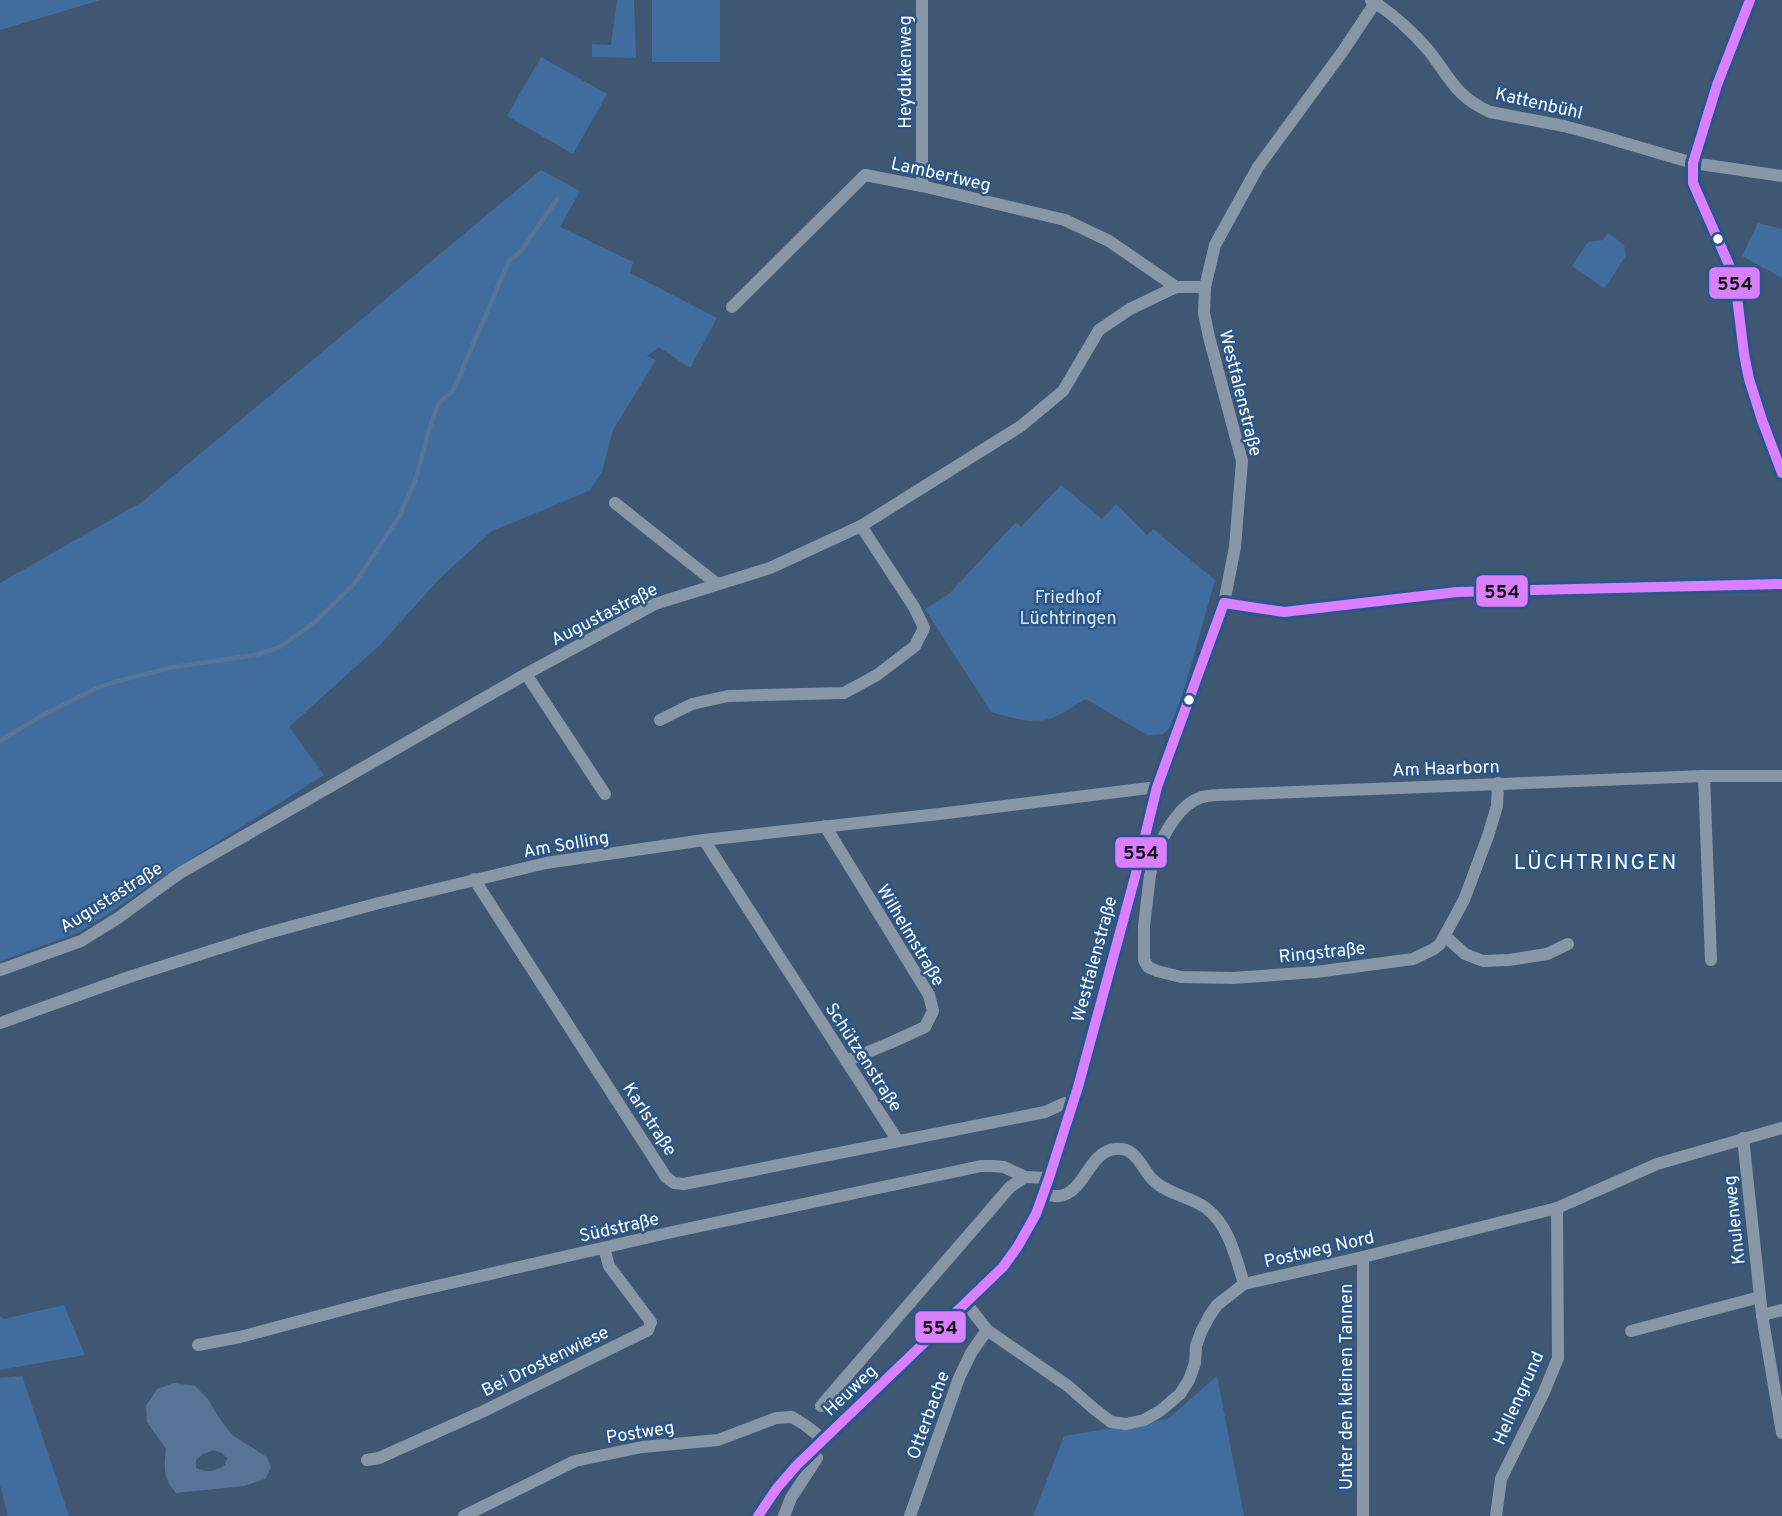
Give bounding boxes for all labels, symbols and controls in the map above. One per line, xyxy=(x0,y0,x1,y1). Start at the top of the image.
street label: Heydukenweg xyxy=(895,15,918,129)
street label: Kattenbühl xyxy=(1493,83,1585,126)
street label: Lambertweg xyxy=(888,153,993,198)
unlabelled marker xyxy=(1711,232,1725,246)
line badge: 554 xyxy=(1708,266,1761,300)
text: 554 xyxy=(1717,273,1753,297)
street label: Westfalenstraße xyxy=(1213,328,1266,459)
line badge: 554 xyxy=(1475,574,1529,608)
street label: Augustastraße xyxy=(547,579,662,652)
text: 554 xyxy=(1484,581,1520,605)
park label: Friedhof Lüchtringen xyxy=(1019,587,1117,631)
unlabelled marker xyxy=(1182,693,1196,707)
street label: Am Haarborn xyxy=(1392,756,1500,783)
street label: Am Solling xyxy=(522,827,611,864)
line badge: 554 xyxy=(1114,836,1168,869)
text: 554 xyxy=(1123,842,1159,866)
district label: LÜCHTRINGEN xyxy=(1514,850,1678,877)
street label: Augustastraße xyxy=(56,858,167,939)
street label: Wilhelmstraße xyxy=(870,881,949,991)
street label: Westfalenstraße xyxy=(1068,894,1123,1025)
street label: Ringstraße xyxy=(1278,937,1367,969)
street label: Schützenstraße xyxy=(819,999,907,1117)
street label: Karlstraße xyxy=(616,1079,681,1161)
street label: Knulenweg xyxy=(1719,1174,1752,1266)
street label: Südstraße xyxy=(577,1208,661,1249)
street label: Postweg Nord xyxy=(1262,1227,1377,1274)
street label: Unter den kleinen Tannen xyxy=(1336,1284,1359,1490)
line badge: 554 xyxy=(914,1310,967,1344)
text: 554 xyxy=(922,1317,958,1341)
street label: Bei Drostenwiese xyxy=(478,1322,613,1403)
street label: Hellengrund xyxy=(1489,1348,1550,1449)
street label: Heuweg xyxy=(819,1360,883,1422)
street label: Otterbache xyxy=(903,1368,956,1463)
street label: Postweg xyxy=(604,1417,676,1450)

